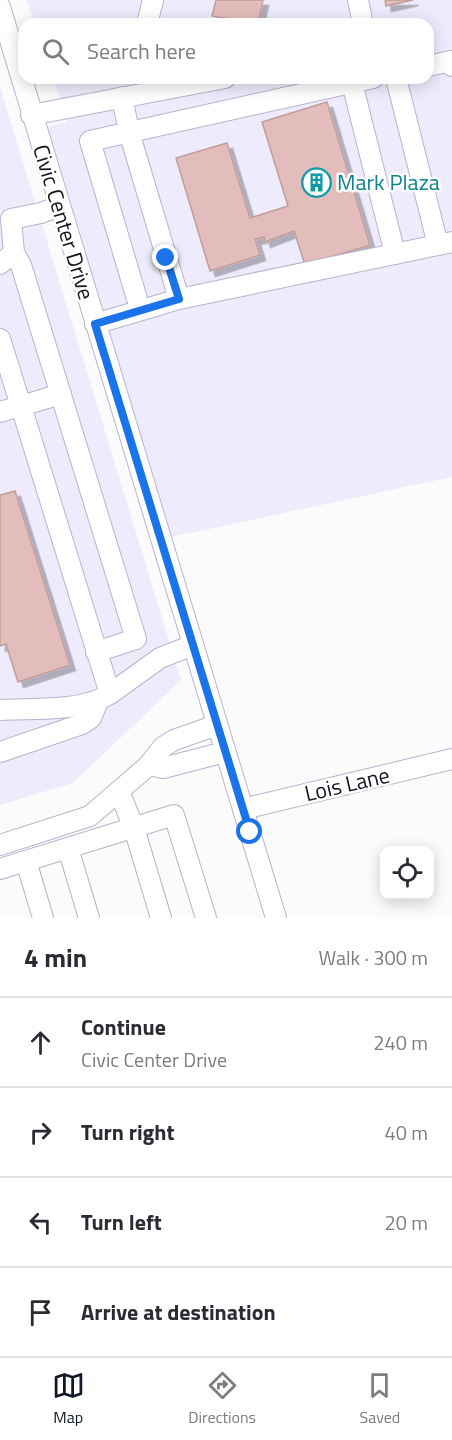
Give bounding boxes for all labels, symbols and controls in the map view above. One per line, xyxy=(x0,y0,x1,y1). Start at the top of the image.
search box xyxy=(18,18,434,84)
text: Search here xyxy=(87,34,196,68)
icon: search xyxy=(39,35,72,68)
street label: Civic Center Drive xyxy=(24,140,104,304)
place label: Mark Plaza xyxy=(337,165,440,199)
building icon: Mark Plaza xyxy=(300,166,332,198)
route end xyxy=(152,244,178,270)
street label: Lois Lane xyxy=(301,758,393,810)
route start xyxy=(236,818,262,844)
map controls xyxy=(380,846,434,900)
button: locate xyxy=(380,846,434,900)
text: 4 min xyxy=(24,938,87,977)
text: Walk · 300 m xyxy=(319,942,428,973)
text: Continue xyxy=(81,1010,166,1044)
icon: ahead xyxy=(24,1026,57,1059)
text: 240 m xyxy=(373,1027,428,1058)
text: Civic Center Drive xyxy=(81,1044,227,1075)
text: Turn right xyxy=(81,1115,175,1149)
icon: right xyxy=(24,1116,57,1149)
text: 40 m xyxy=(384,1117,428,1148)
text: Turn left xyxy=(81,1205,162,1239)
icon: left xyxy=(24,1206,57,1239)
text: 20 m xyxy=(384,1207,428,1238)
text: Arrive at destination xyxy=(81,1295,276,1329)
icon: arrive xyxy=(24,1296,57,1329)
tab: Map xyxy=(52,1369,85,1429)
tab: Directions xyxy=(188,1369,256,1429)
tab: Saved xyxy=(360,1369,400,1429)

